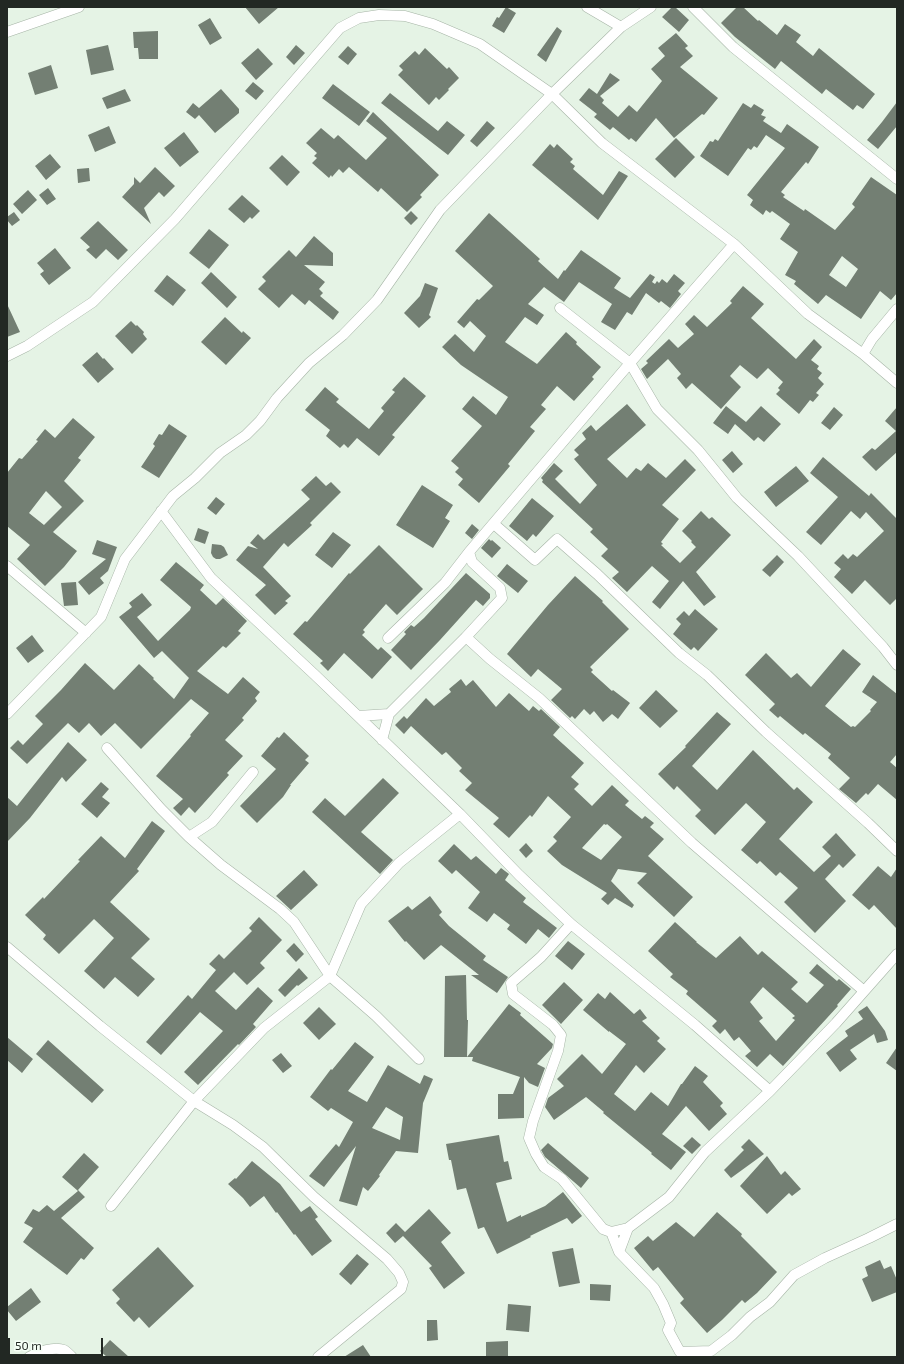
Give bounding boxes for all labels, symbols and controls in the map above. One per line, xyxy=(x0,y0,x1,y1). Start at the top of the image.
scale bar xyxy=(10,1330,105,1356)
text: 50 m xyxy=(15,1338,42,1352)

